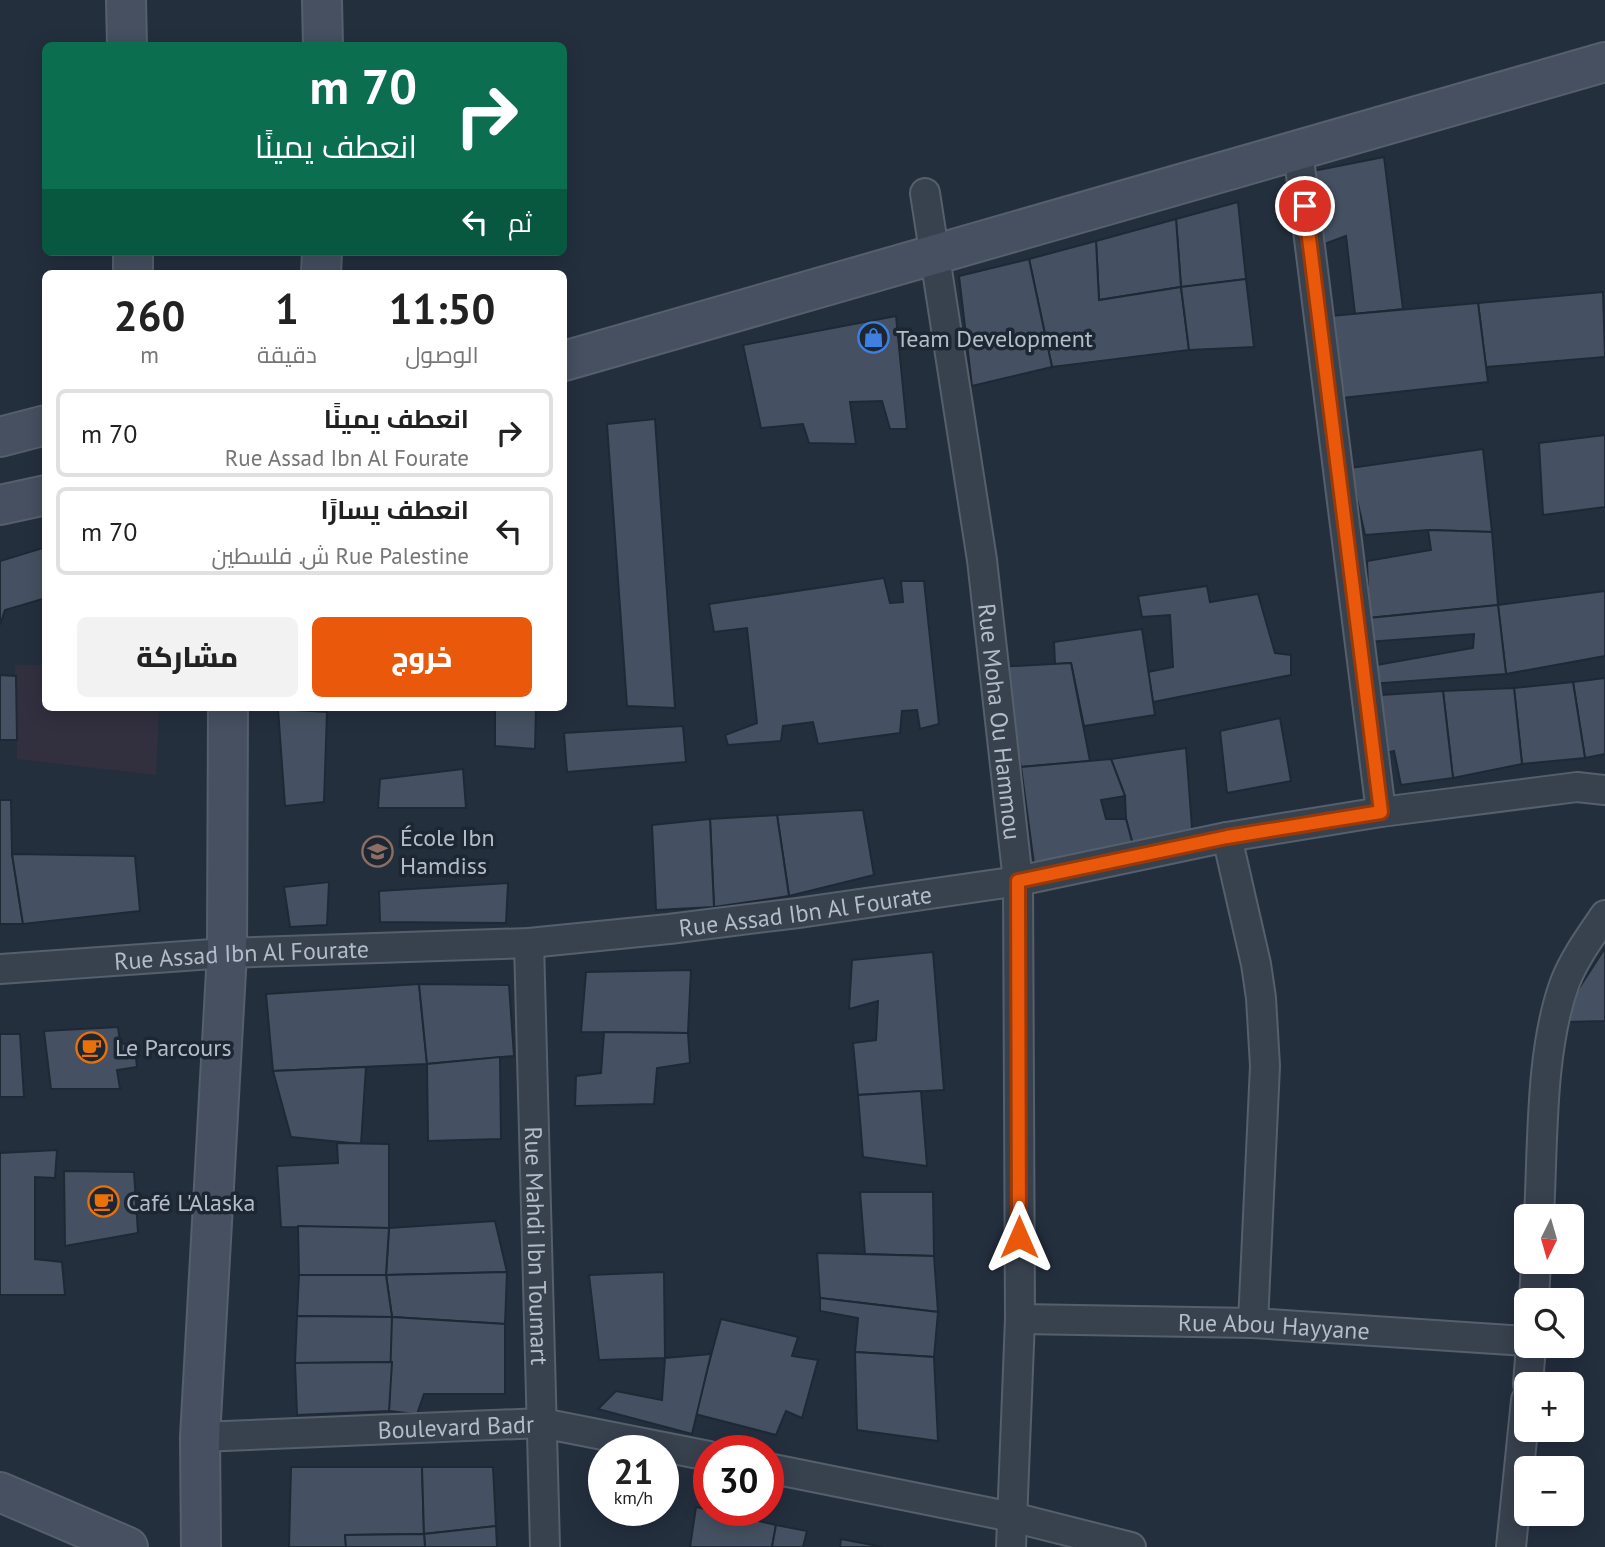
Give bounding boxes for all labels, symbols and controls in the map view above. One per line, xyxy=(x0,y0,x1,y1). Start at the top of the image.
text: 70 m xyxy=(310,54,417,118)
icon: right xyxy=(441,70,532,161)
text: انعطف يمينًا xyxy=(255,125,417,167)
pin xyxy=(1275,176,1335,236)
icon: arrive xyxy=(1286,187,1324,225)
icon: left xyxy=(456,203,494,241)
text: ثم xyxy=(508,206,532,239)
text: 1 xyxy=(275,281,299,336)
text: 11:50 xyxy=(389,281,495,336)
text: 260 xyxy=(114,288,185,343)
shop icon: Team Development xyxy=(856,321,890,355)
place label: Team Development xyxy=(896,323,1093,354)
text: m xyxy=(140,340,159,369)
text: دقيقة xyxy=(257,340,317,369)
text: الوصول xyxy=(405,340,479,369)
text: انعطف يمينًا xyxy=(324,402,469,435)
icon: right xyxy=(490,414,528,452)
text: 70 m xyxy=(81,417,137,450)
text: Rue Assad Ibn Al Fourate xyxy=(225,443,469,472)
text: انعطف يسارًا xyxy=(321,493,469,526)
icon: left xyxy=(490,512,528,550)
text: 70 m xyxy=(81,515,137,548)
text: Rue Palestine ش. فلسطين xyxy=(211,541,469,570)
street label: Rue Moha Ou Hammou xyxy=(971,602,1029,841)
button: مشاركة xyxy=(77,617,298,697)
button: خروج xyxy=(312,617,532,697)
place label: École Ibn Hamdiss xyxy=(400,822,495,881)
school or university icon: École Ibn Hamdiss xyxy=(360,834,394,868)
street label: Rue Assad Ibn Al Fourate xyxy=(677,878,934,943)
street label: Rue Assad Ibn Al Fourate xyxy=(113,933,369,976)
cafe icon: Le Parcours xyxy=(75,1030,109,1064)
place label: Le Parcours xyxy=(115,1032,232,1063)
street label: Rue Mahdi Ibn Toumart xyxy=(518,1126,556,1366)
cafe icon: Café L'Alaska xyxy=(86,1185,120,1219)
place label: Café L'Alaska xyxy=(126,1187,255,1218)
position arrow xyxy=(982,1200,1056,1274)
north arrow xyxy=(1514,1204,1584,1274)
map controls xyxy=(1514,1204,1584,1526)
button: search xyxy=(1514,1288,1584,1358)
street label: Rue Abou Hayyane xyxy=(1178,1306,1371,1346)
button: + xyxy=(1514,1372,1584,1442)
street label: Boulevard Badr xyxy=(377,1408,535,1445)
speed limit sign: 30 xyxy=(693,1435,784,1526)
text: 21 xyxy=(614,1448,653,1494)
button: − xyxy=(1514,1456,1584,1526)
text: km/h xyxy=(614,1486,653,1509)

